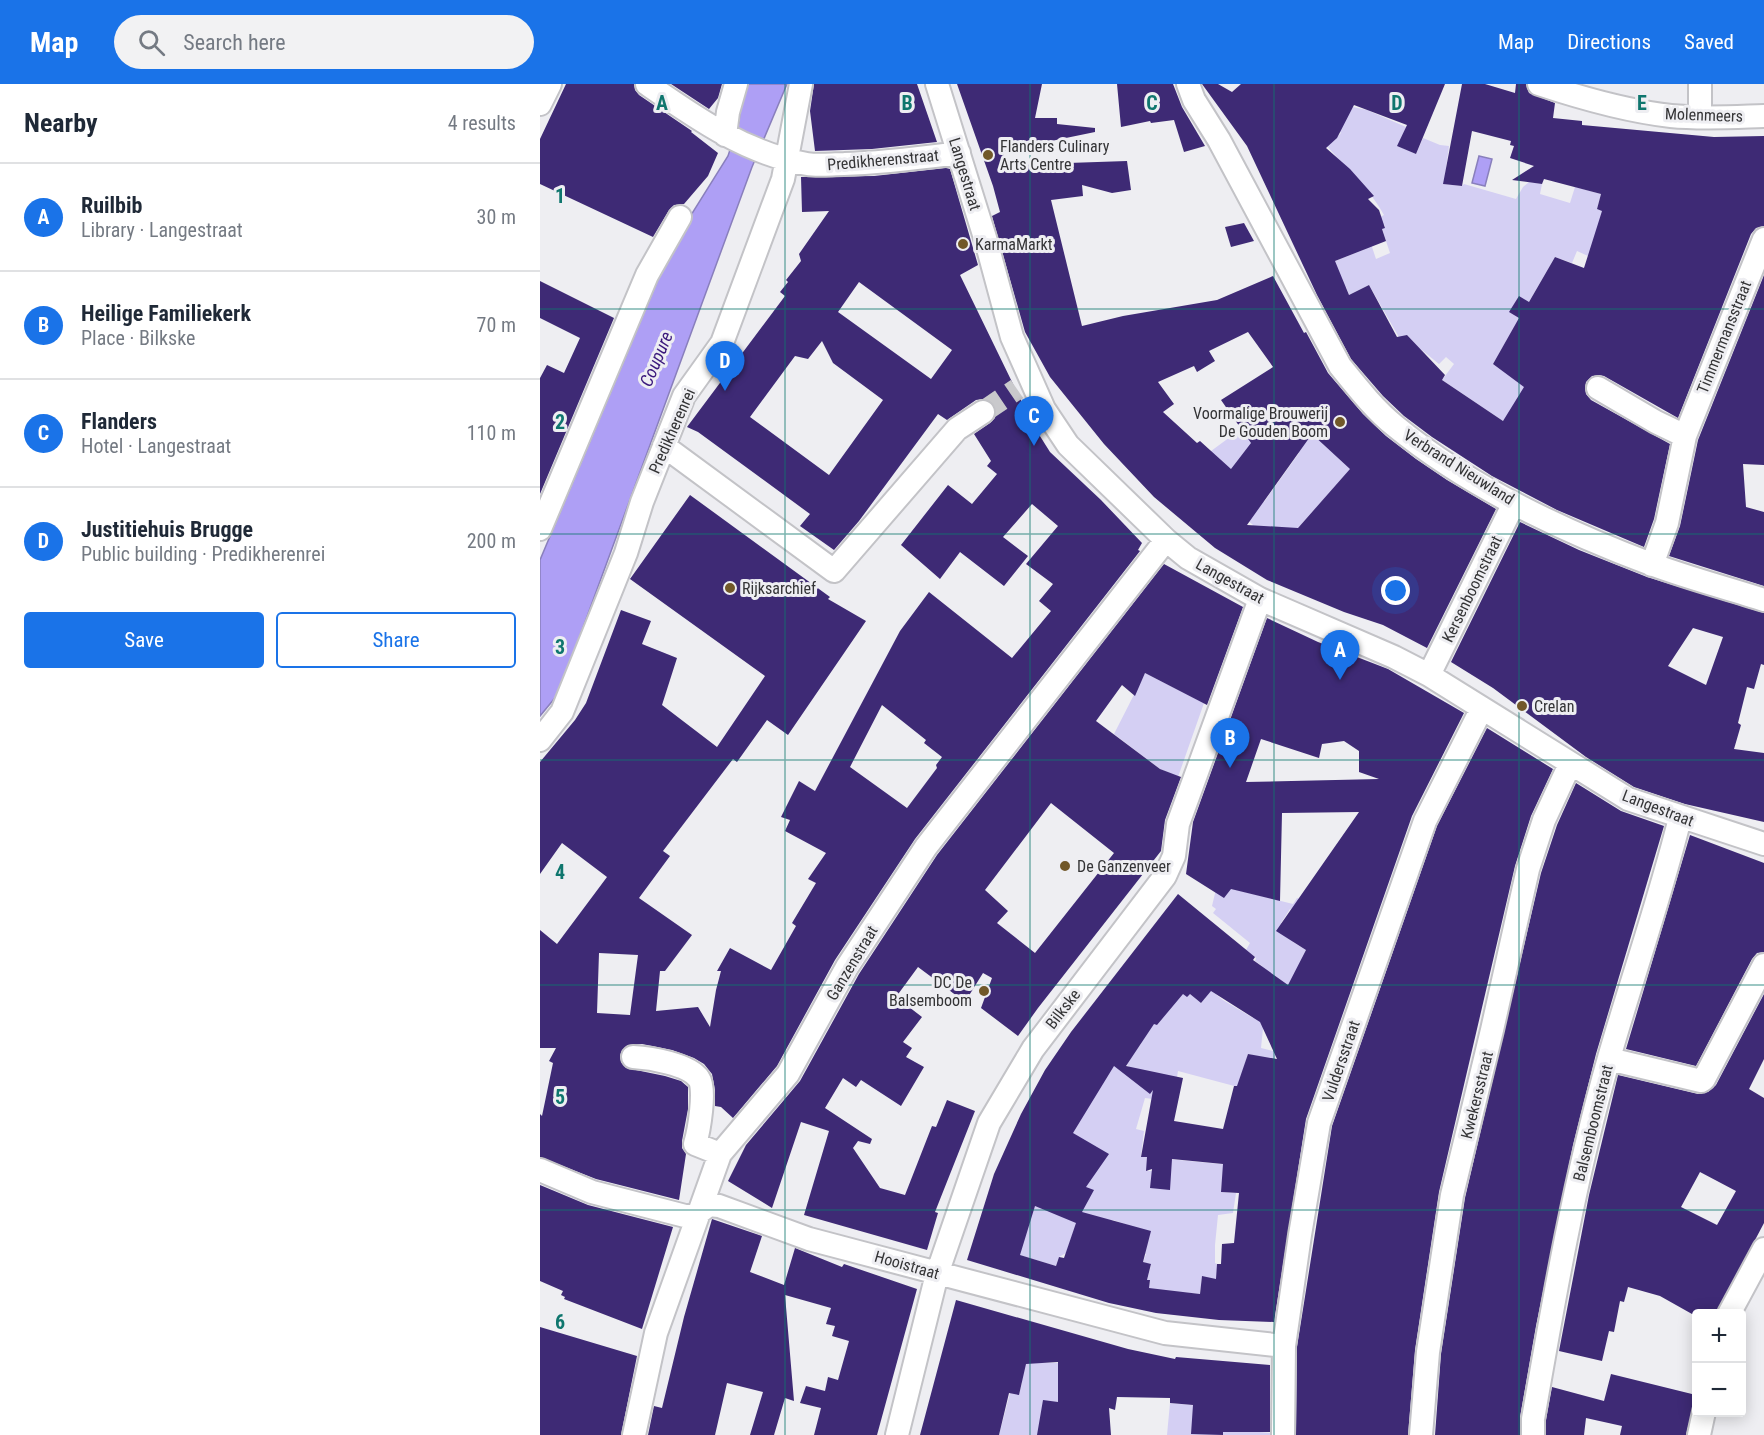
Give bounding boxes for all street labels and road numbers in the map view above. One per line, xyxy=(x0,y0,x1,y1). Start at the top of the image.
street label: Molenmeers xyxy=(1665,104,1743,126)
street label: Langestraat xyxy=(945,135,985,213)
street label: Predikherenstraat xyxy=(826,146,940,174)
street label: Timmermansstraat xyxy=(1693,278,1755,396)
street label: Predikherenrei xyxy=(645,386,699,476)
street label: Verbrand Nieuwland xyxy=(1400,425,1518,509)
street label: Kersenboomstraat xyxy=(1438,532,1506,645)
street label: Langestraat xyxy=(1193,554,1268,608)
street label: Langestraat xyxy=(1620,786,1697,830)
street label: Ganzenstraat xyxy=(822,922,882,1004)
street label: Bilkske xyxy=(1042,985,1084,1033)
street label: Vuldersstraat xyxy=(1318,1018,1364,1104)
street label: Kwekersstraat xyxy=(1457,1049,1497,1141)
street label: Balsemboomstraat xyxy=(1569,1062,1617,1183)
street label: Hooistraat xyxy=(873,1247,942,1283)

